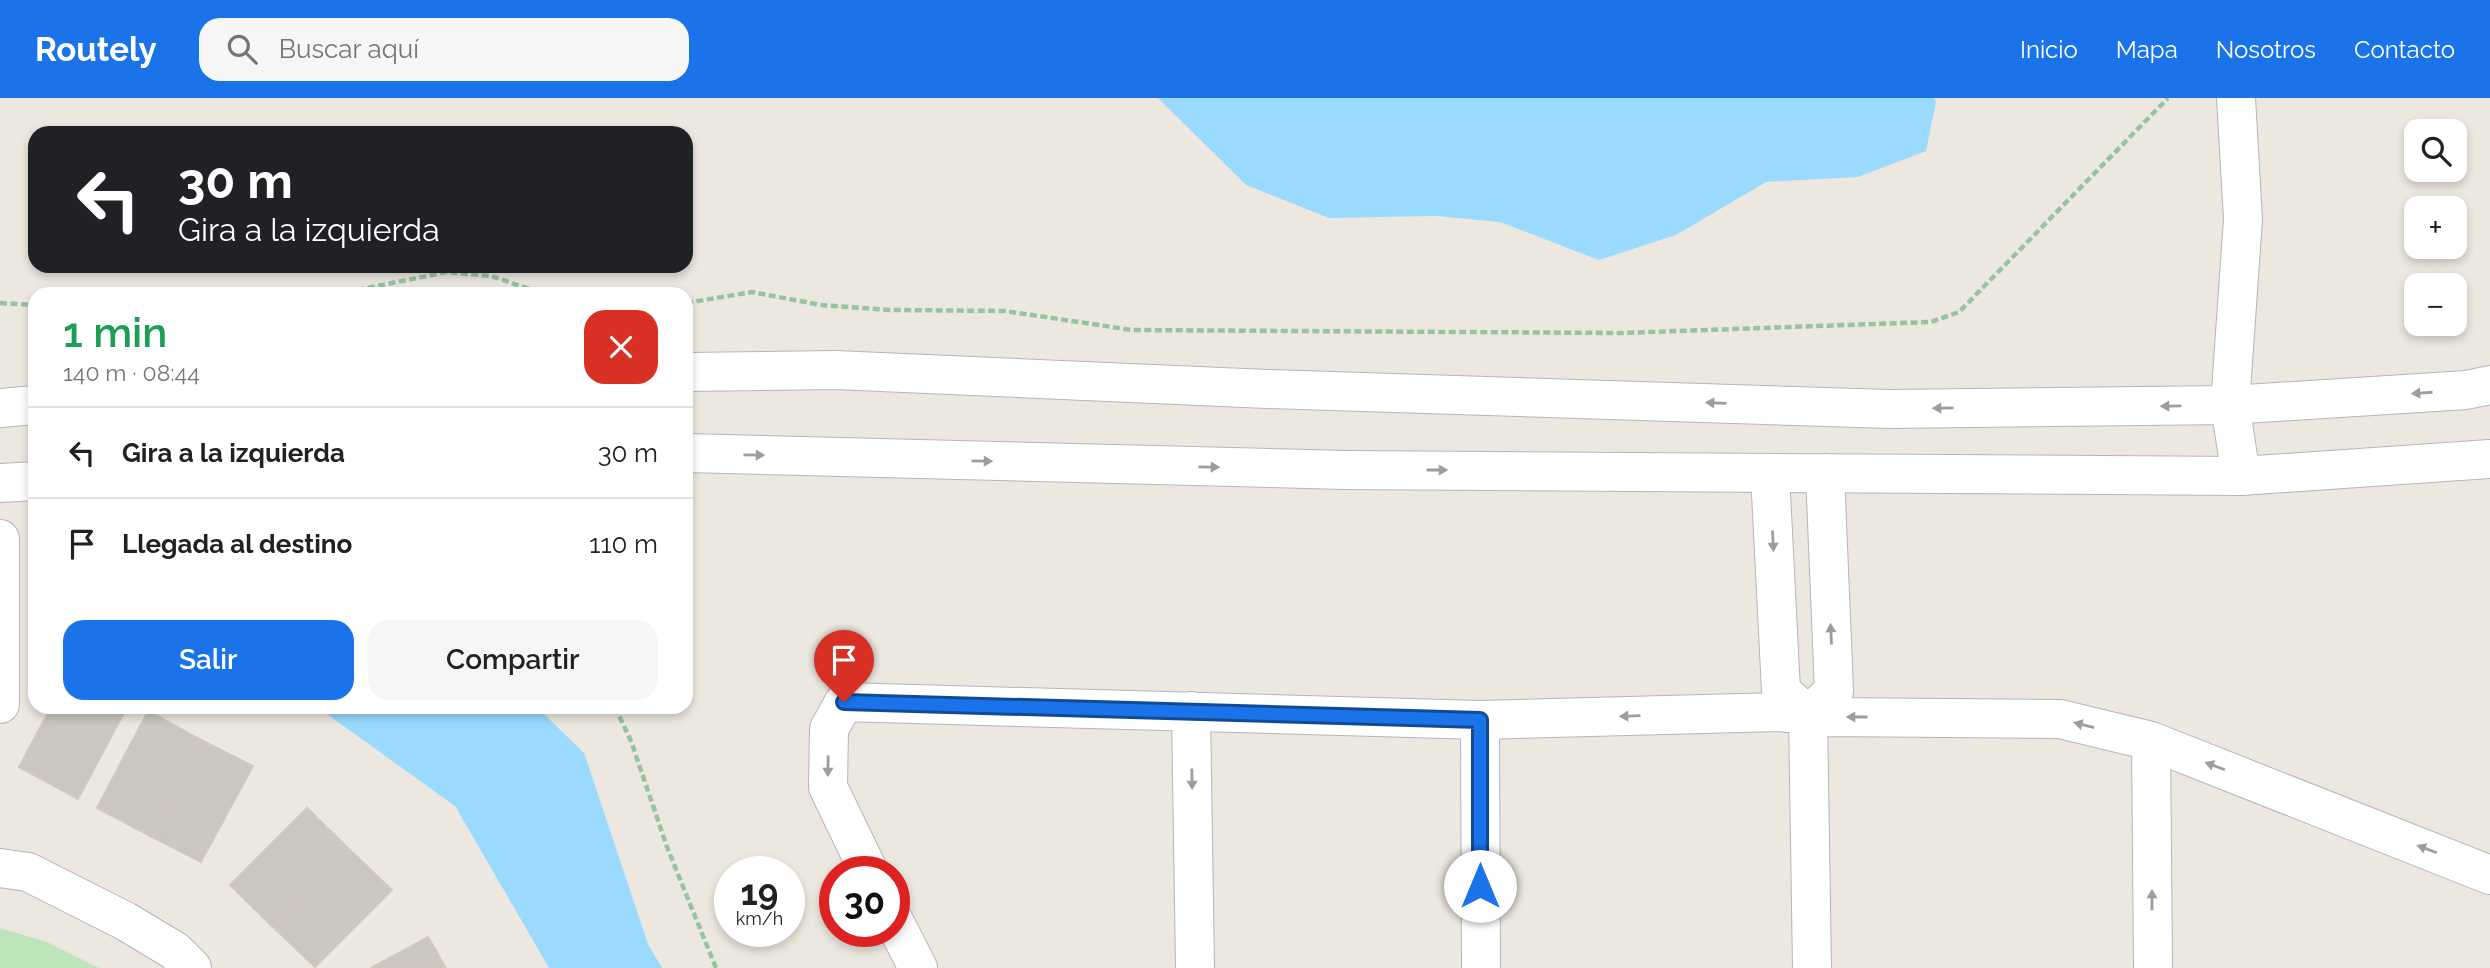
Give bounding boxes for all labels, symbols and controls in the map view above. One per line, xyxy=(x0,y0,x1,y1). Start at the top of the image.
search box xyxy=(199,18,689,81)
text: Routely xyxy=(35,30,157,69)
icon: search xyxy=(223,30,261,68)
text: Buscar aquí xyxy=(279,34,419,64)
text: Inicio xyxy=(2020,35,2078,64)
text: Mapa xyxy=(2116,35,2178,64)
text: Nosotros xyxy=(2216,35,2316,64)
text: Contacto xyxy=(2354,35,2455,64)
map controls xyxy=(2404,119,2467,336)
button: search xyxy=(2404,119,2467,182)
text: 30 m xyxy=(178,152,293,209)
icon: left xyxy=(63,154,154,245)
button: + xyxy=(2404,196,2467,259)
text: Gira a la izquierda xyxy=(178,211,440,248)
button: − xyxy=(2404,273,2467,336)
text: 1 min xyxy=(63,308,167,357)
button: close xyxy=(584,310,658,384)
text: 140 m · 08:44 xyxy=(63,359,200,386)
one-way arrow xyxy=(2411,388,2433,399)
one-way arrow xyxy=(1705,398,1727,409)
one-way arrow xyxy=(2160,400,2182,412)
one-way arrow xyxy=(1932,403,1954,414)
icon: left xyxy=(63,434,101,472)
text: Gira a la izquierda xyxy=(122,438,345,468)
text: 30 m xyxy=(598,438,658,468)
one-way arrow xyxy=(743,449,765,460)
one-way arrow xyxy=(971,455,993,466)
one-way arrow xyxy=(1198,461,1220,472)
one-way arrow xyxy=(1426,464,1448,476)
icon: arrive xyxy=(63,525,101,563)
text: Llegada al destino xyxy=(122,529,352,559)
text: 110 m xyxy=(589,529,658,559)
one-way arrow xyxy=(1768,531,1779,553)
button: Salir xyxy=(63,620,354,700)
button: Compartir xyxy=(368,620,658,700)
one-way arrow xyxy=(1825,622,1836,644)
pin xyxy=(814,630,874,702)
icon: arrive xyxy=(825,641,863,679)
one-way arrow xyxy=(1619,710,1641,722)
one-way arrow xyxy=(1846,711,1868,723)
one-way arrow xyxy=(2073,719,2095,730)
one-way arrow xyxy=(822,755,834,777)
one-way arrow xyxy=(2204,761,2225,772)
one-way arrow xyxy=(1186,768,1198,790)
one-way arrow xyxy=(2416,844,2437,855)
position arrow xyxy=(1443,849,1517,923)
speed limit sign: 30 xyxy=(819,856,910,947)
text: 19 xyxy=(741,872,778,913)
one-way arrow xyxy=(2146,889,2158,911)
text: km/h xyxy=(736,908,783,929)

